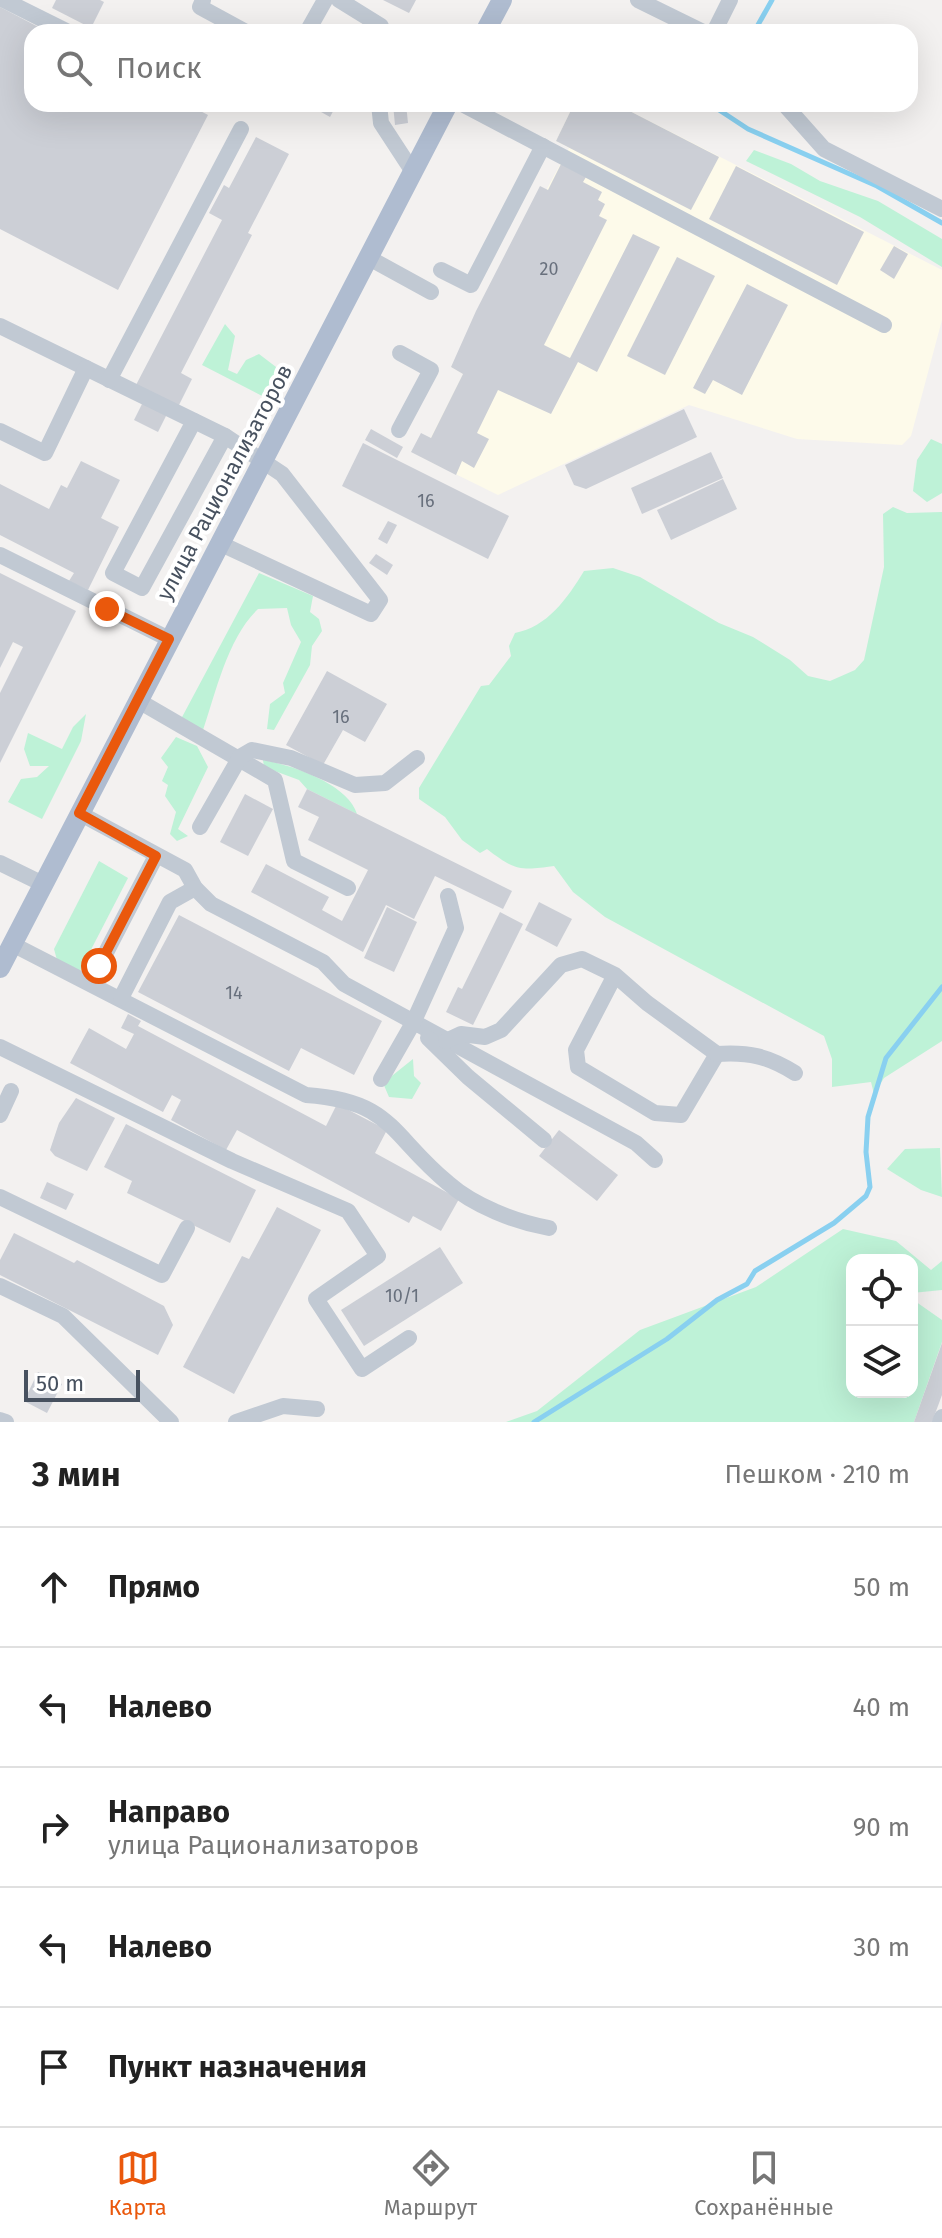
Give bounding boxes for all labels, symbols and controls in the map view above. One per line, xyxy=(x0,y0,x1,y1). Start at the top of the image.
search box xyxy=(24,24,918,112)
icon: search xyxy=(52,46,96,90)
text: Поиск xyxy=(116,50,202,86)
house number: 20 xyxy=(540,258,558,280)
street label: улица Рационализаторов xyxy=(151,360,298,605)
house number: 16 xyxy=(417,490,435,512)
route end xyxy=(89,591,125,627)
house number: 16 xyxy=(332,706,350,728)
route start xyxy=(81,948,117,984)
house number: 14 xyxy=(225,982,243,1004)
map controls xyxy=(846,1254,918,1398)
button: locate xyxy=(846,1254,918,1326)
house number: 10/1 xyxy=(385,1285,419,1307)
button: layers xyxy=(846,1326,918,1398)
scale bar xyxy=(24,1366,140,1402)
text: 50 m xyxy=(36,1370,84,1397)
text: 3 мин xyxy=(32,1454,121,1495)
text: Пешком · 210 m xyxy=(725,1459,910,1490)
icon: ahead xyxy=(32,1565,76,1609)
text: Прямо xyxy=(108,1569,200,1605)
text: 50 m xyxy=(853,1572,910,1603)
icon: left xyxy=(32,1685,76,1729)
text: Налево xyxy=(108,1689,212,1725)
text: 40 m xyxy=(852,1692,910,1723)
text: Направо xyxy=(108,1794,230,1830)
icon: right xyxy=(32,1805,76,1849)
text: 90 m xyxy=(853,1812,910,1843)
text: улица Рационализаторов xyxy=(108,1830,419,1861)
icon: left xyxy=(32,1925,76,1969)
text: Налево xyxy=(108,1929,212,1965)
text: 30 m xyxy=(853,1932,910,1963)
icon: arrive xyxy=(32,2045,76,2089)
text: Пункт назначения xyxy=(108,2049,367,2085)
tab: Карта xyxy=(109,2146,167,2221)
tab: Маршрут xyxy=(384,2146,477,2221)
tab: Сохранённые xyxy=(694,2146,834,2221)

